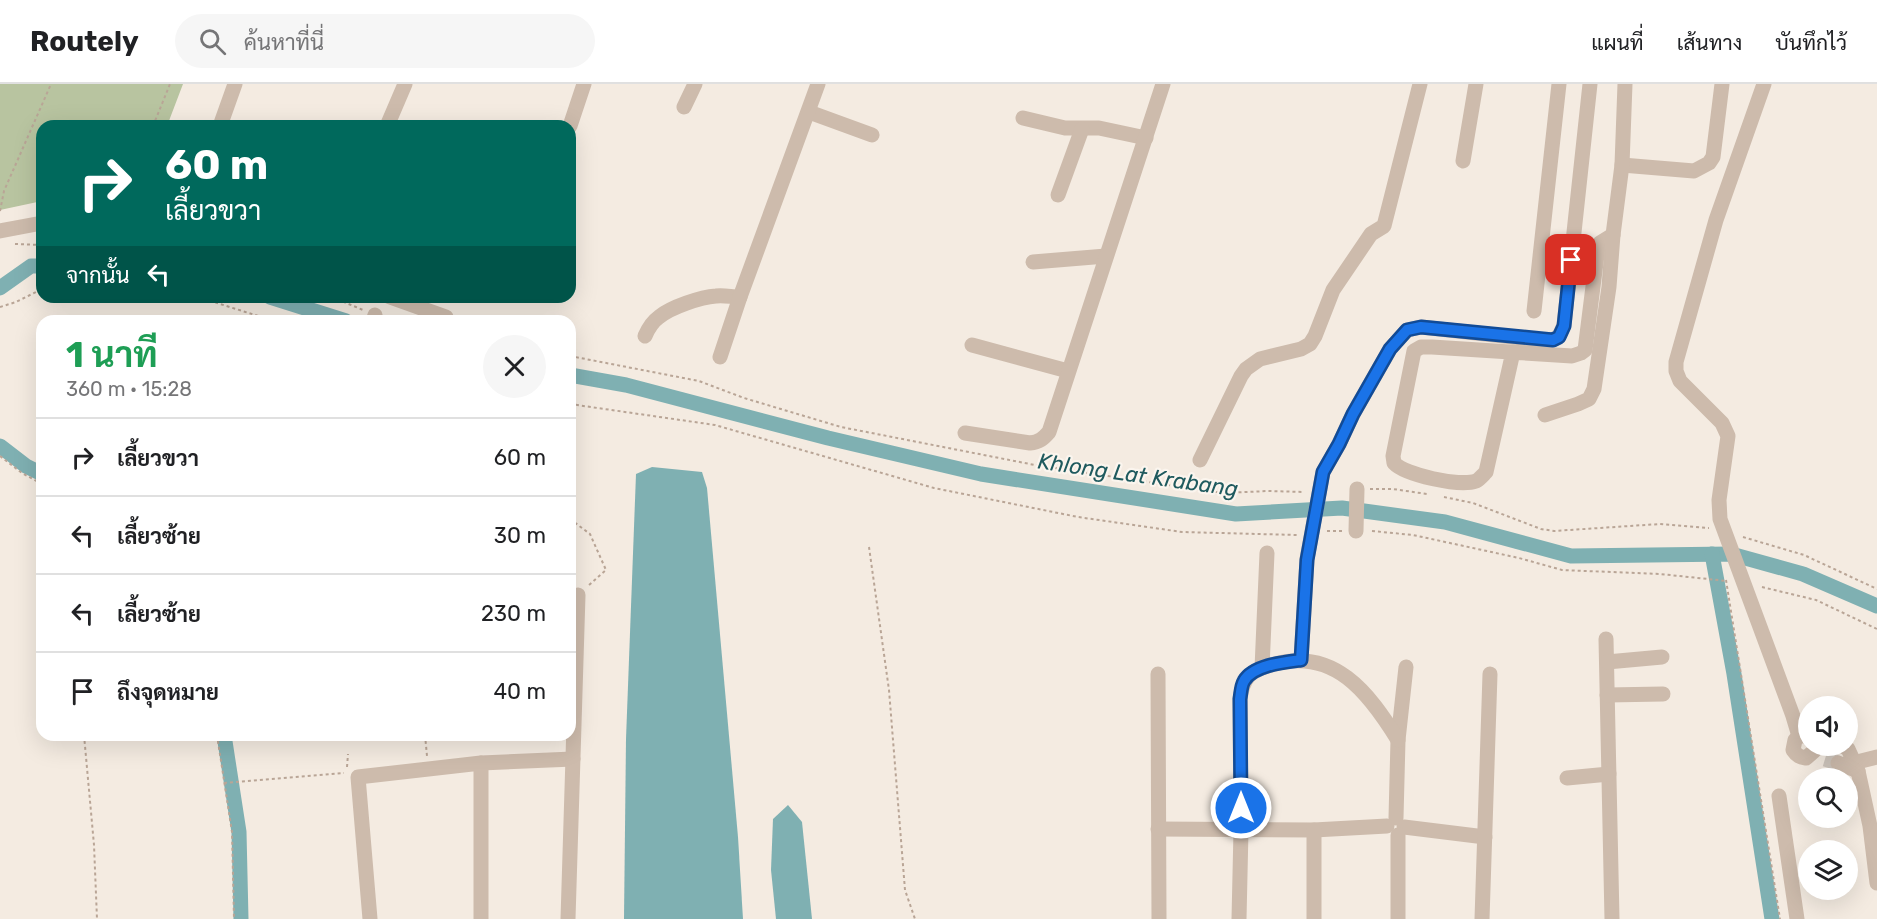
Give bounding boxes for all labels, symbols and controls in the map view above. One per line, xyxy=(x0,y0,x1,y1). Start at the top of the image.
search box xyxy=(175,14,595,68)
text: Routely xyxy=(30,25,139,58)
icon: search xyxy=(196,25,229,58)
text: ค้นหาที่นี่ xyxy=(244,29,324,56)
text: แผนที่ xyxy=(1591,30,1644,55)
text: เส้นทาง xyxy=(1677,30,1742,55)
text: บันทึกไว้ xyxy=(1775,30,1847,55)
text: 60 m xyxy=(165,140,268,190)
icon: right xyxy=(66,144,144,222)
text: เลี้ยวขวา xyxy=(165,195,261,227)
pin xyxy=(1545,234,1596,285)
icon: arrive xyxy=(1554,243,1587,276)
icon: left xyxy=(142,258,175,291)
text: จากนั้น xyxy=(66,262,130,289)
text: 1 นาที xyxy=(66,333,158,376)
button: close xyxy=(483,335,546,398)
text: 360 m · 15:28 xyxy=(66,377,192,401)
icon: right xyxy=(66,441,99,474)
text: 60 m xyxy=(494,444,546,471)
text: เลี้ยวขวา xyxy=(117,445,199,472)
water label: Khlong Lat Krabang xyxy=(1036,448,1240,502)
icon: left xyxy=(66,519,99,552)
text: 30 m xyxy=(494,522,546,549)
text: เลี้ยวซ้าย xyxy=(117,523,201,550)
icon: left xyxy=(66,597,99,630)
text: 230 m xyxy=(481,600,546,627)
text: เลี้ยวซ้าย xyxy=(117,601,201,628)
icon: arrive xyxy=(66,675,99,708)
text: 40 m xyxy=(493,678,546,705)
text: ถึงจุดหมาย xyxy=(117,679,219,706)
map controls xyxy=(1798,696,1858,900)
button: sound xyxy=(1798,696,1858,756)
button: search xyxy=(1798,768,1858,828)
position arrow xyxy=(1209,776,1273,840)
button: layers xyxy=(1798,840,1858,900)

